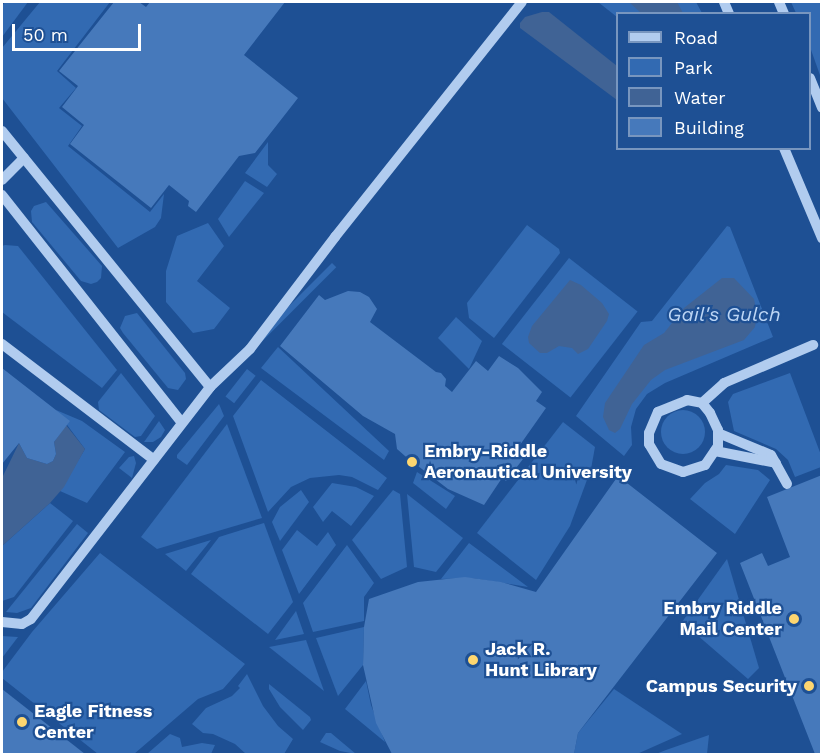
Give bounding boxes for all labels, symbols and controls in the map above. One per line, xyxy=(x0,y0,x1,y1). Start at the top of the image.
scale bar xyxy=(15,12,144,50)
legend xyxy=(616,12,811,150)
text: 50 m xyxy=(23,24,68,45)
text: Road xyxy=(674,27,718,48)
text: Park xyxy=(674,57,713,78)
text: Water xyxy=(674,87,726,108)
text: Building xyxy=(674,117,744,138)
water label: Gail's Gulch xyxy=(667,302,781,326)
place label: Embry-Riddle Aeronautical University xyxy=(424,441,632,484)
marker: Embry-Riddle Aeronautical University xyxy=(405,455,419,469)
place label: Embry Riddle Mail Center xyxy=(663,598,782,640)
marker: Embry Riddle Mail Center xyxy=(787,612,801,626)
place label: Jack R. Hunt Library xyxy=(485,639,597,682)
marker: Jack R. Hunt Library xyxy=(466,653,480,667)
place label: Campus Security xyxy=(646,675,797,697)
marker: Campus Security xyxy=(802,679,816,693)
place label: Eagle Fitness Center xyxy=(34,701,152,744)
marker: Eagle Fitness Center xyxy=(15,715,29,729)

